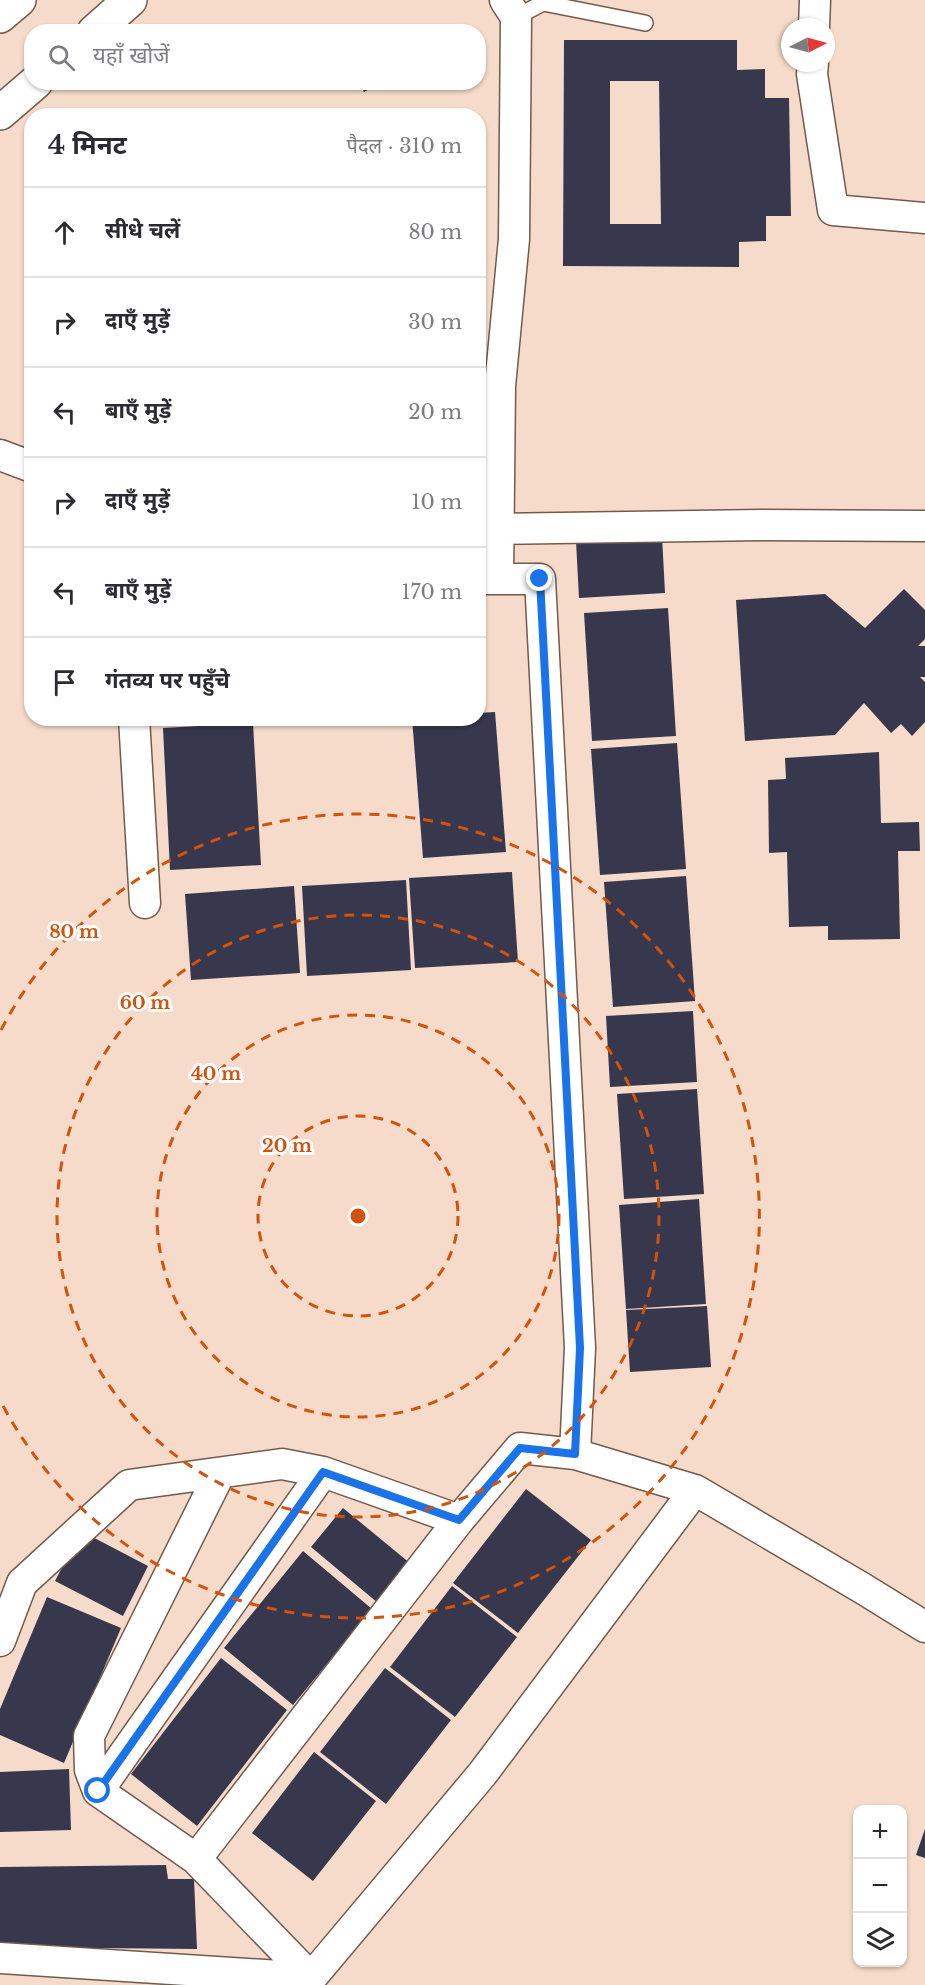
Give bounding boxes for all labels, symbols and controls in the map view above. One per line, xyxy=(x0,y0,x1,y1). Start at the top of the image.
north arrow xyxy=(781,18,835,72)
search box xyxy=(24,24,486,90)
icon: search xyxy=(45,41,78,74)
text: यहाँ खोजें xyxy=(93,42,169,69)
text: 4 मिनट xyxy=(48,129,127,161)
text: पैदल · 310 m xyxy=(347,134,462,158)
icon: ahead xyxy=(48,216,81,249)
text: सीधे चलें xyxy=(105,217,180,244)
text: 80 m xyxy=(408,220,462,244)
icon: right xyxy=(48,306,81,339)
text: दाएँ मुड़ें xyxy=(105,307,170,334)
text: 30 m xyxy=(408,310,462,334)
icon: left xyxy=(48,396,81,429)
text: बाएँ मुड़ें xyxy=(105,397,171,424)
text: 20 m xyxy=(408,400,462,424)
icon: right xyxy=(48,486,81,519)
text: दाएँ मुड़ें xyxy=(105,487,170,514)
text: 10 m xyxy=(412,490,462,514)
route end xyxy=(526,565,552,591)
icon: left xyxy=(48,576,81,609)
text: बाएँ मुड़ें xyxy=(105,577,171,604)
text: 170 m xyxy=(402,580,462,604)
icon: arrive xyxy=(48,666,81,699)
text: गंतव्य पर पहुँचे xyxy=(105,667,230,694)
text: 80 m xyxy=(49,921,99,943)
text: 60 m xyxy=(120,992,170,1014)
text: 40 m xyxy=(191,1063,241,1085)
text: 20 m xyxy=(262,1135,312,1157)
centre of rings xyxy=(348,1206,368,1226)
route start xyxy=(84,1777,110,1803)
map controls xyxy=(853,1805,907,1967)
button: + xyxy=(853,1805,907,1859)
button: − xyxy=(853,1859,907,1913)
button: layers xyxy=(853,1913,907,1967)

